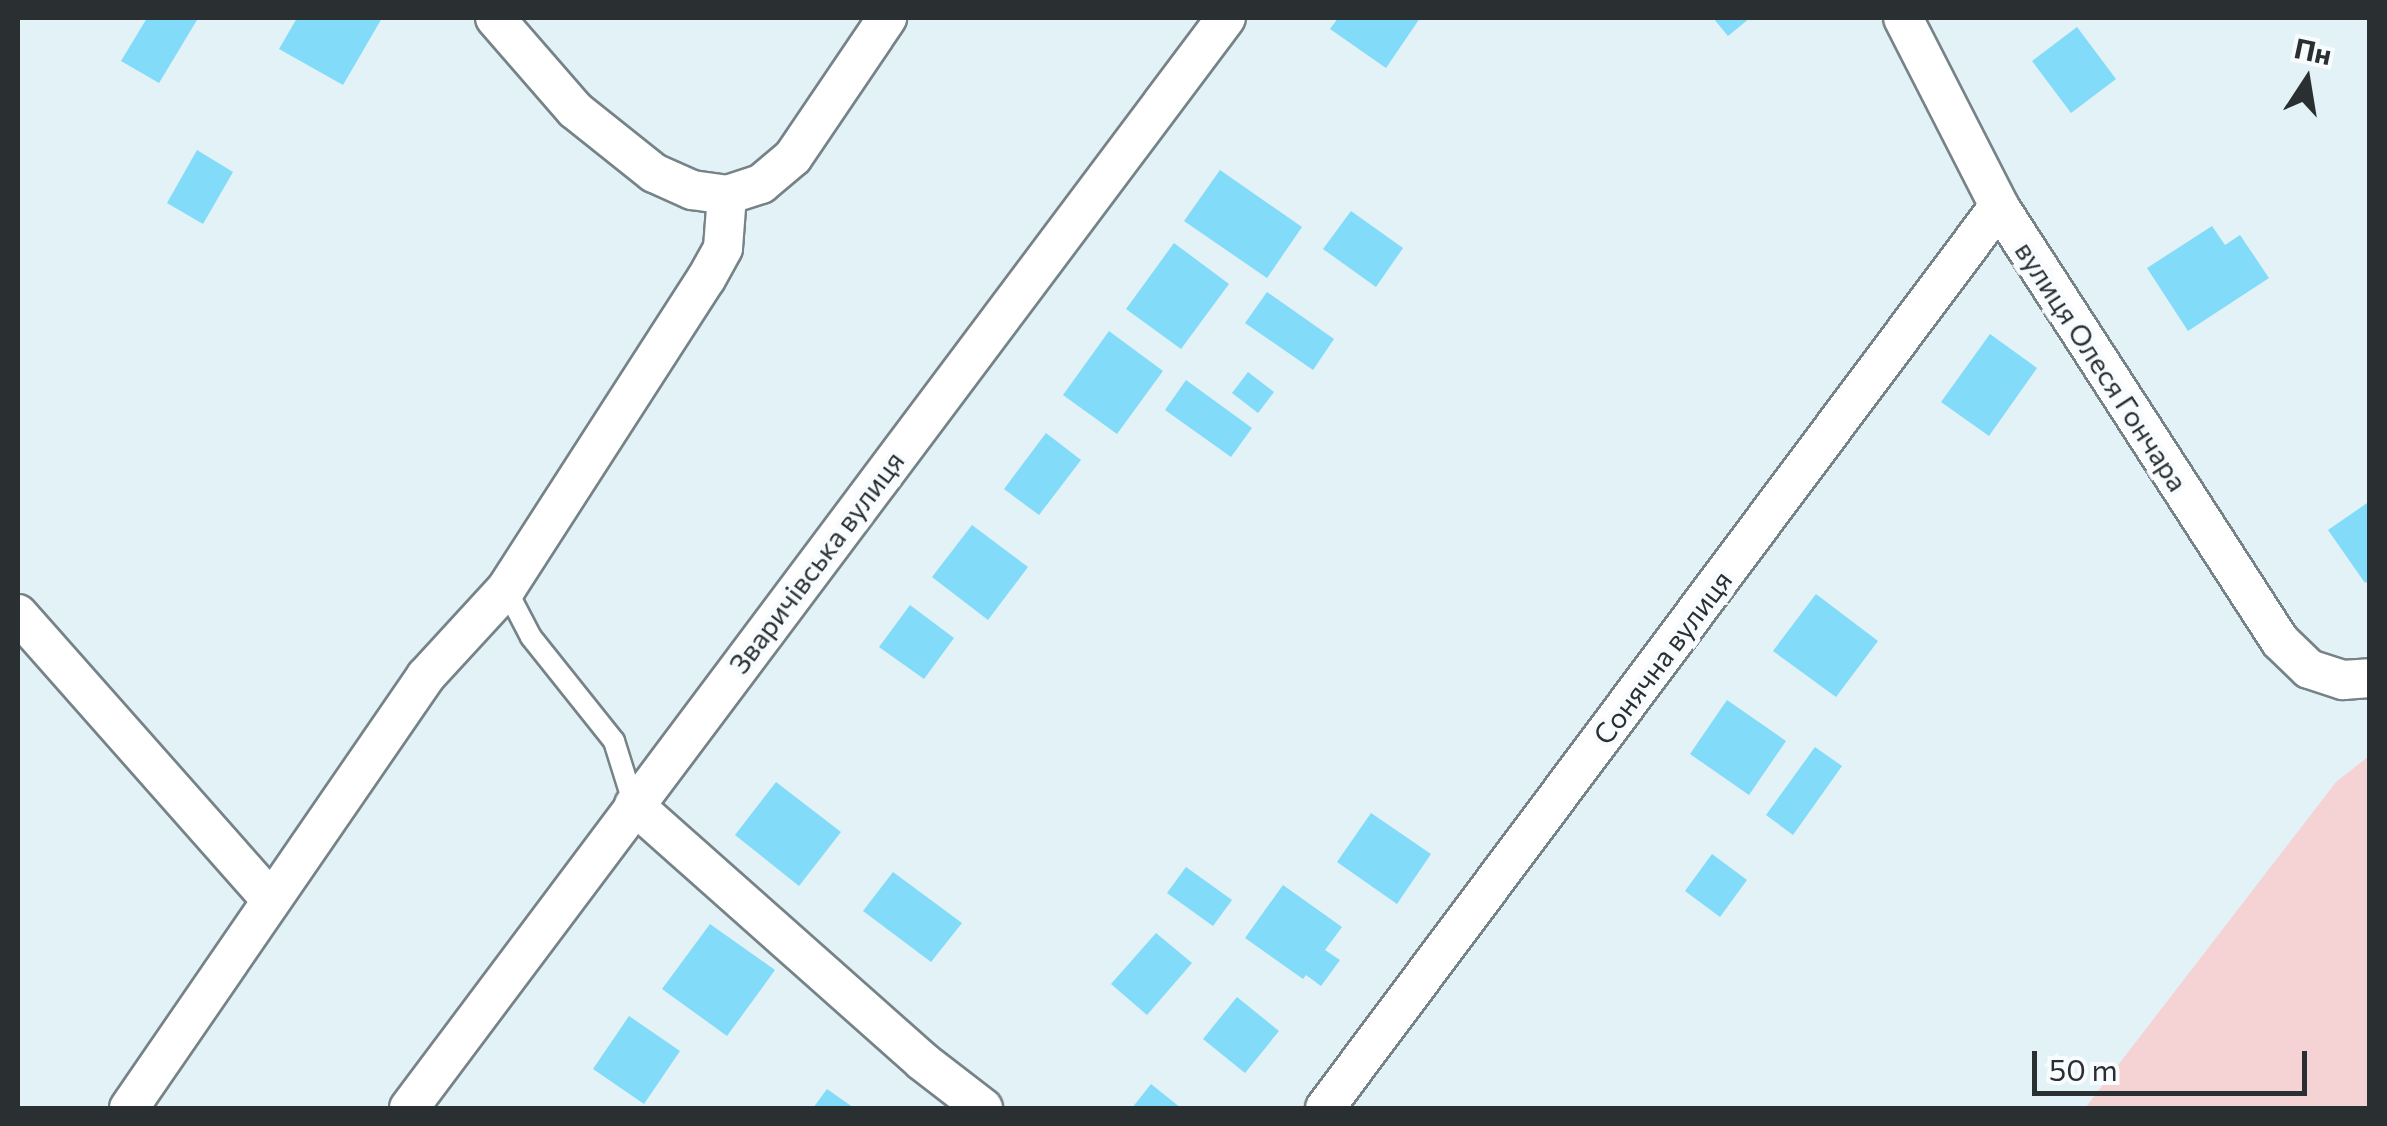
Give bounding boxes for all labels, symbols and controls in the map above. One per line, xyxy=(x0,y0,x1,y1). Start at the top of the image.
north arrow xyxy=(2257,30,2357,130)
text: Пн xyxy=(2292,30,2335,71)
street label: вулиця Олеся Гончара xyxy=(2009,235,2195,497)
street label: Зваричівська вулиця xyxy=(722,444,910,680)
street label: Сонячна вулиця xyxy=(1586,564,1738,750)
scale bar xyxy=(2037,1031,2312,1093)
text: 50 m xyxy=(2049,1050,2118,1087)

